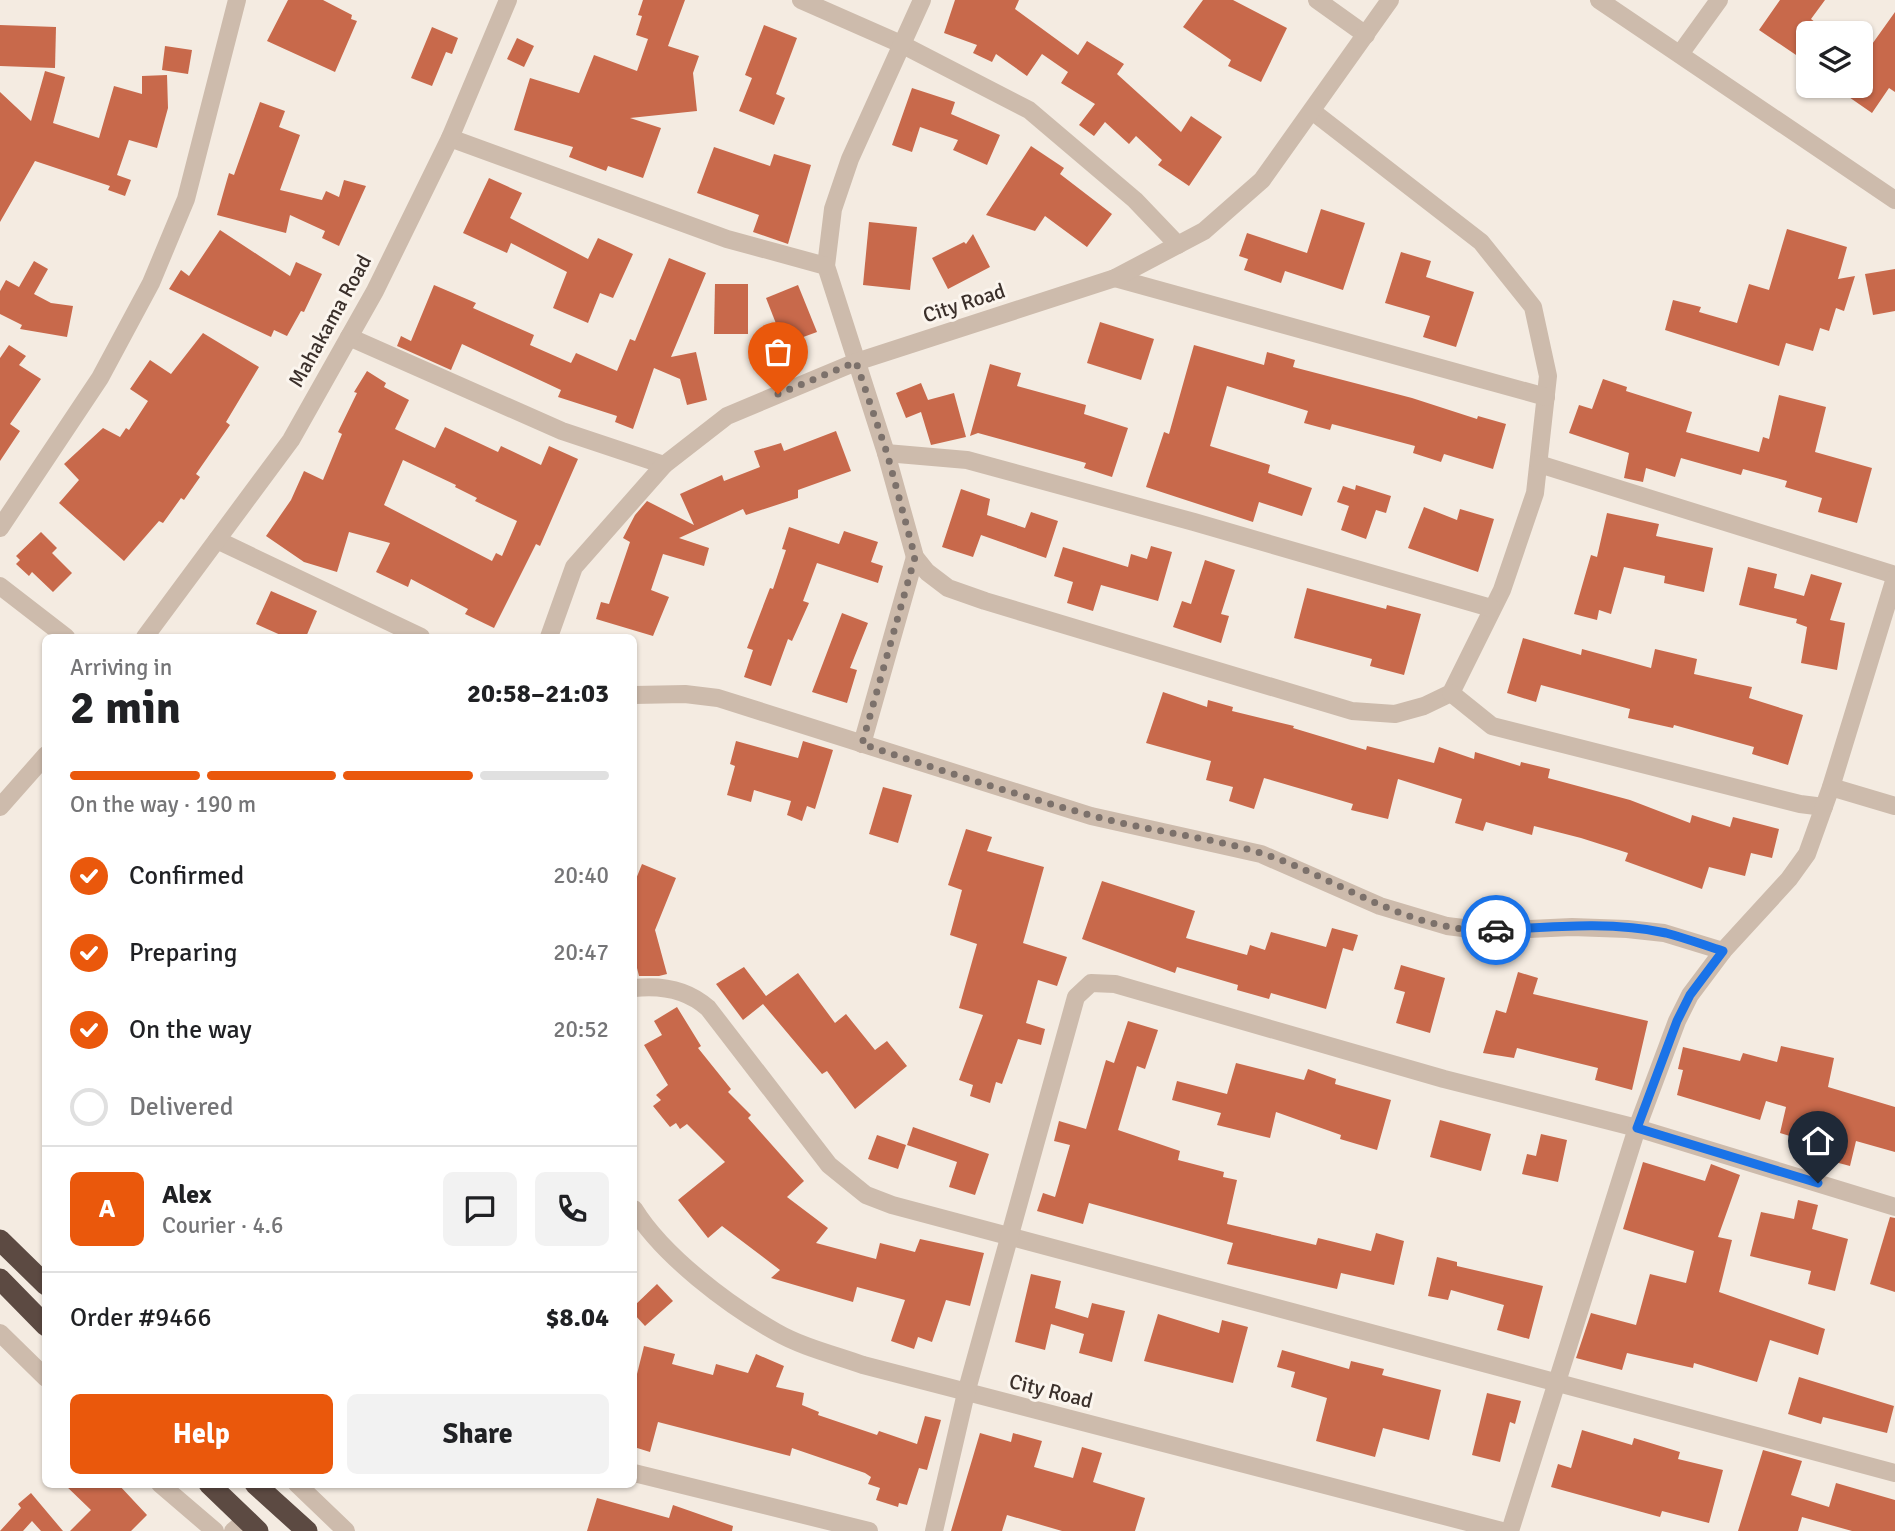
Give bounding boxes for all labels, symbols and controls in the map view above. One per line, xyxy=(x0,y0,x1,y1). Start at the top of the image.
map controls xyxy=(1796,21,1873,98)
button: layers xyxy=(1796,21,1873,98)
street label: Mahakama Road xyxy=(283,250,377,392)
street label: City Road xyxy=(920,277,1008,329)
pin xyxy=(748,322,808,394)
icon: bag xyxy=(759,333,797,371)
text: Arriving in xyxy=(70,653,172,682)
text: 20:58–21:03 xyxy=(467,678,609,710)
text: 2 min xyxy=(70,680,181,736)
text: On the way · 190 m xyxy=(70,790,256,819)
icon: check xyxy=(70,857,108,895)
text: Confirmed xyxy=(129,860,244,892)
text: 20:40 xyxy=(553,861,609,890)
courier xyxy=(1461,895,1531,965)
icon: car xyxy=(1477,911,1515,949)
icon: check xyxy=(70,934,108,972)
text: Preparing xyxy=(129,937,237,969)
text: 20:47 xyxy=(553,938,609,967)
icon: check xyxy=(70,1011,108,1049)
text: On the way xyxy=(129,1014,252,1046)
text: 20:52 xyxy=(553,1015,609,1044)
text: Delivered xyxy=(129,1091,234,1123)
pin xyxy=(1788,1111,1848,1183)
icon: home xyxy=(1799,1122,1837,1160)
button: chat xyxy=(443,1172,517,1246)
button: phone xyxy=(535,1172,609,1246)
text: Alex xyxy=(162,1179,212,1211)
text: A xyxy=(99,1193,115,1225)
text: Courier · 4.6 xyxy=(162,1211,283,1240)
text: Order #9466 xyxy=(70,1302,211,1334)
text: $8.04 xyxy=(545,1302,609,1334)
street label: City Road xyxy=(1007,1368,1095,1414)
button: Help xyxy=(70,1394,333,1474)
button: Share xyxy=(347,1394,609,1474)

